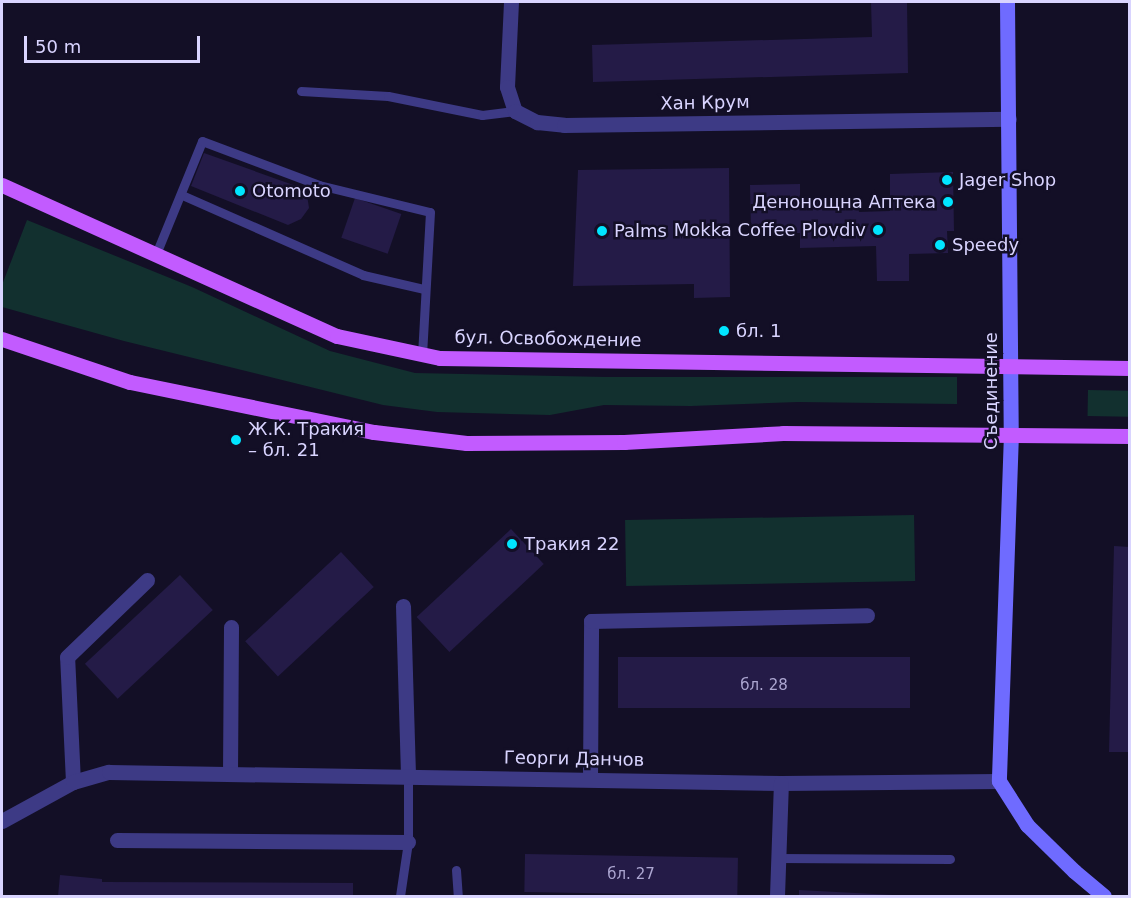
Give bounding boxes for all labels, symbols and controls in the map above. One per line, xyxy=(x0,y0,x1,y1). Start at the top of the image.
scale bar xyxy=(27,24,202,62)
text: 50 m xyxy=(35,36,81,57)
street label: Хан Крум xyxy=(660,91,750,115)
place label: Jager Shop xyxy=(959,169,1056,191)
marker: Jager Shop xyxy=(940,173,954,187)
place label: Otomoto xyxy=(252,180,331,202)
marker: Otomoto xyxy=(233,184,247,198)
place label: Денонощна Аптека xyxy=(752,191,936,213)
marker: Денонощна Аптека xyxy=(941,195,955,209)
place label: Mokka Coffee Plovdiv xyxy=(674,219,866,241)
place label: Palms xyxy=(614,220,667,242)
marker: Mokka Coffee Plovdiv xyxy=(871,223,885,237)
marker: Palms xyxy=(595,224,609,238)
place label: Speedy xyxy=(952,234,1019,256)
marker: Speedy xyxy=(933,238,947,252)
place label: бл. 1 xyxy=(736,320,782,342)
marker: бл. 1 xyxy=(717,324,731,338)
street label: бул. Освобождение xyxy=(454,327,642,351)
street label: Съединение xyxy=(980,332,1002,450)
place label: Ж.К. Тракия – бл. 21 xyxy=(248,419,364,462)
marker: Ж.К. Тракия – бл. 21 xyxy=(229,433,243,447)
place label: Тракия 22 xyxy=(524,533,619,555)
marker: Тракия 22 xyxy=(505,537,519,551)
house number: бл. 28 xyxy=(740,677,788,695)
street label: Георги Данчов xyxy=(504,747,644,771)
house number: бл. 27 xyxy=(607,866,655,884)

